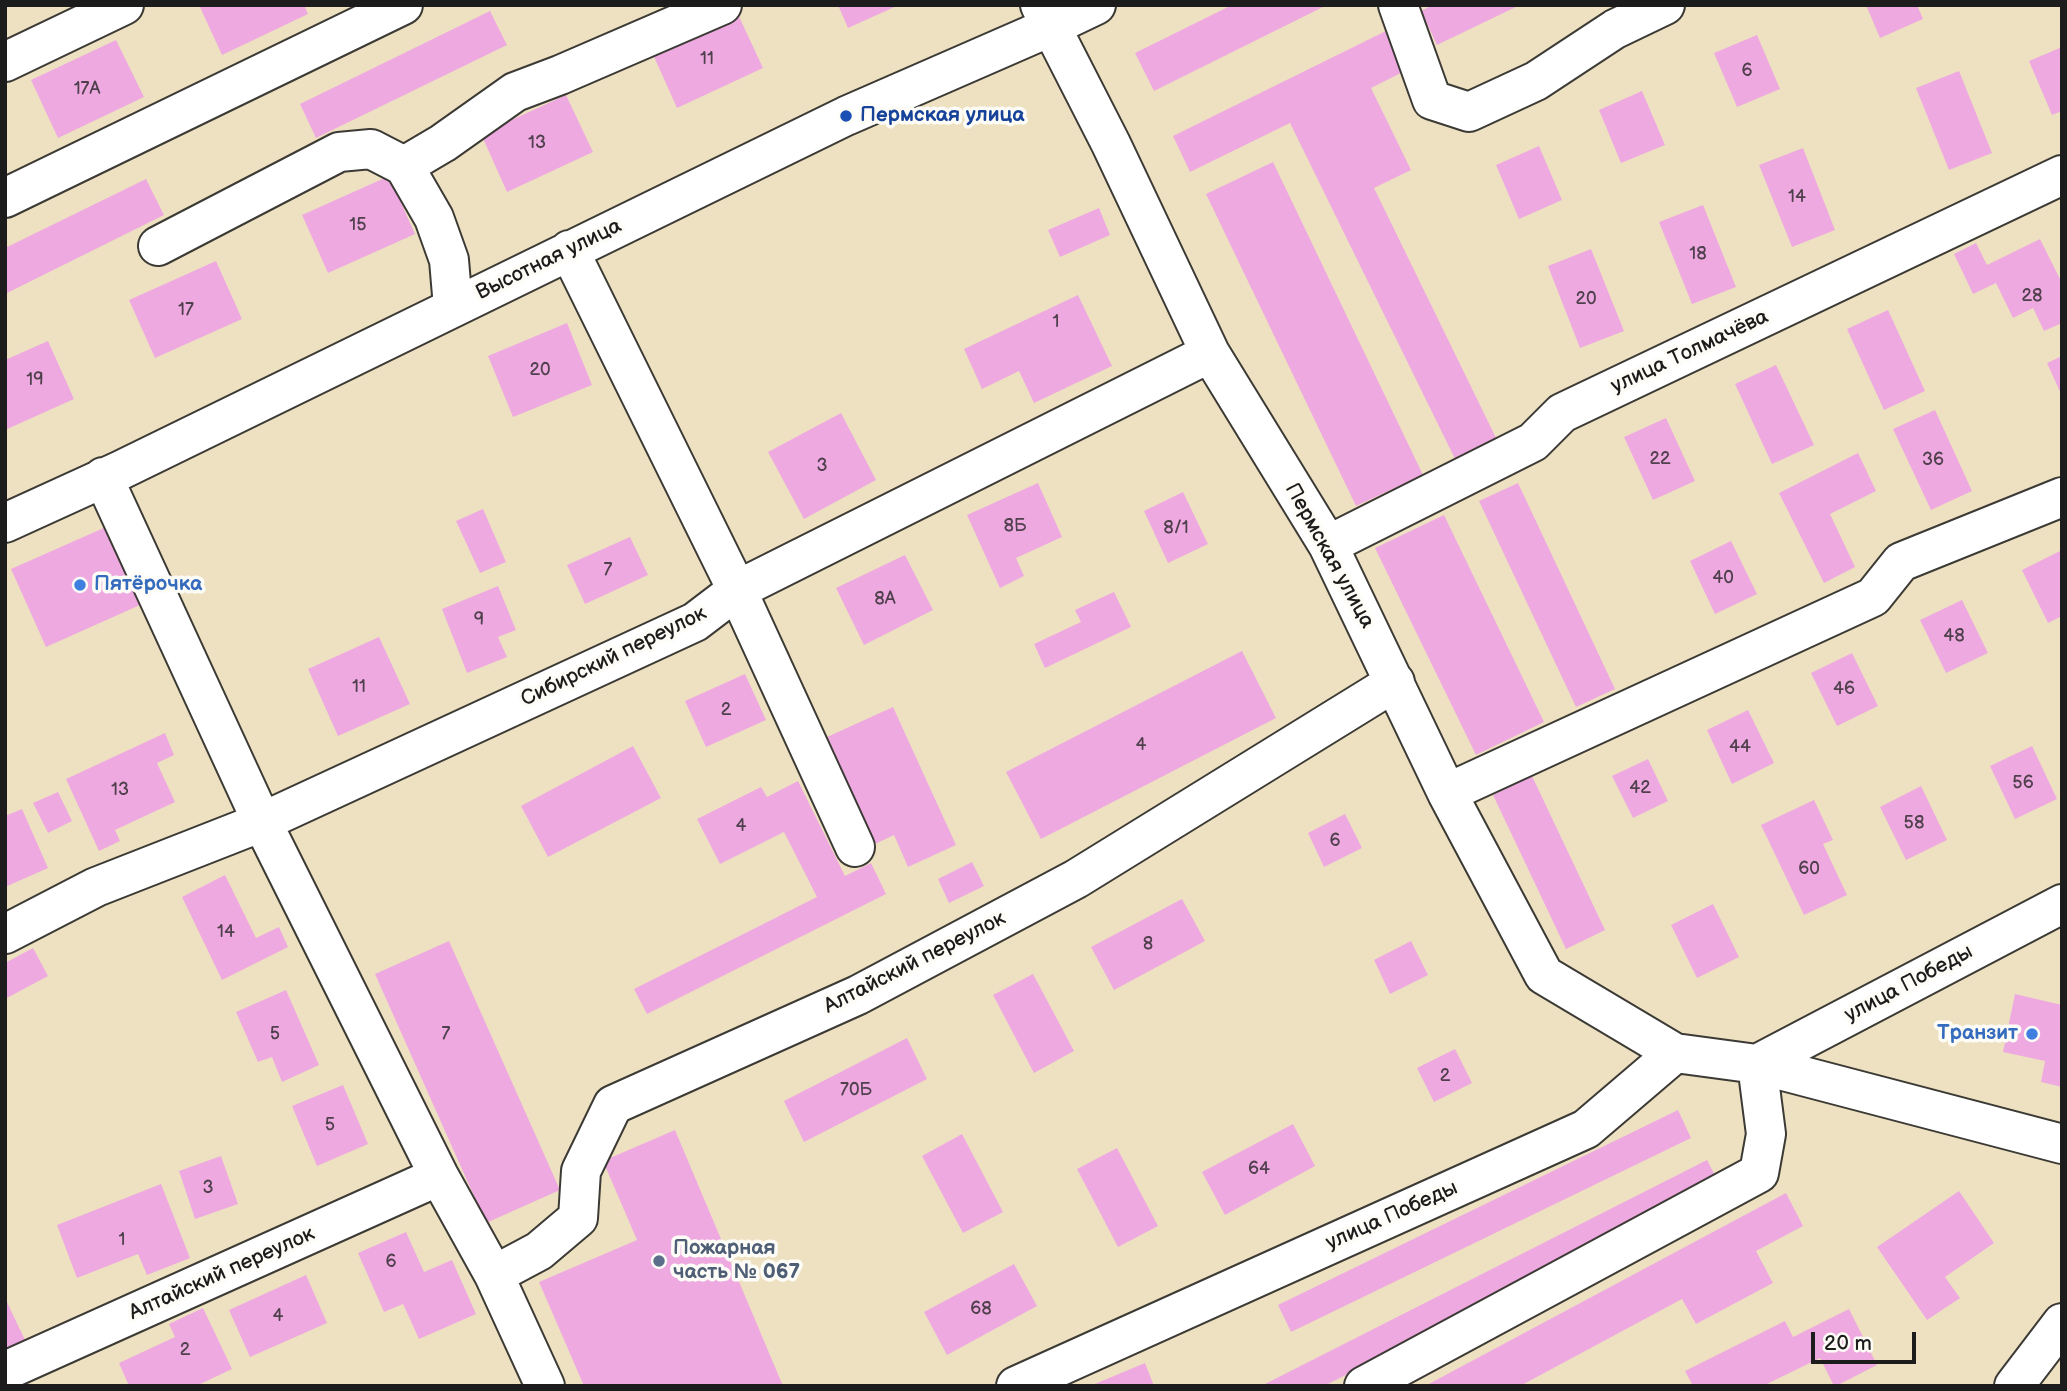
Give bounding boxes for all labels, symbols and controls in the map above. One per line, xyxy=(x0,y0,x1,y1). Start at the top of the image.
house number: 11 xyxy=(700,48,714,70)
house number: 6 xyxy=(1742,60,1752,82)
house number: 17А xyxy=(74,78,100,100)
place label: Пермская улица xyxy=(860,103,1024,129)
marker: Пермская улица xyxy=(838,108,854,124)
house number: 13 xyxy=(528,132,546,154)
house number: 14 xyxy=(1788,186,1806,208)
house number: 15 xyxy=(349,214,367,236)
street label: Высотная улица xyxy=(472,214,626,306)
house number: 18 xyxy=(1689,243,1707,265)
house number: 28 xyxy=(2021,285,2043,307)
house number: 20 xyxy=(1575,288,1597,310)
house number: 17 xyxy=(178,299,194,321)
street label: улица Толмачёва xyxy=(1607,305,1773,399)
house number: 1 xyxy=(1053,311,1059,333)
house number: 20 xyxy=(529,359,551,381)
house number: 19 xyxy=(26,369,44,391)
house number: 22 xyxy=(1649,448,1671,470)
house number: 36 xyxy=(1922,449,1944,471)
house number: 3 xyxy=(816,455,828,477)
street label: Пермская улица xyxy=(1279,479,1379,633)
house number: 8Б xyxy=(1004,515,1026,537)
house number: 8/1 xyxy=(1163,517,1189,539)
house number: 7 xyxy=(604,559,612,581)
house number: 40 xyxy=(1712,567,1734,589)
place label: Пятёрочка xyxy=(94,572,202,598)
marker: Пятёрочка xyxy=(72,577,88,593)
house number: 8А xyxy=(874,588,896,610)
street label: Сибирский переулок xyxy=(517,601,711,713)
house number: 9 xyxy=(474,609,484,631)
house number: 48 xyxy=(1943,625,1965,647)
house number: 11 xyxy=(352,676,366,698)
house number: 46 xyxy=(1833,678,1855,700)
house number: 2 xyxy=(721,699,731,721)
house number: 4 xyxy=(1136,734,1146,756)
house number: 44 xyxy=(1729,736,1751,758)
house number: 56 xyxy=(2012,772,2034,794)
house number: 42 xyxy=(1629,777,1651,799)
house number: 13 xyxy=(111,779,129,801)
house number: 58 xyxy=(1904,812,1924,834)
house number: 4 xyxy=(736,815,746,837)
house number: 6 xyxy=(1330,830,1340,852)
house number: 60 xyxy=(1798,858,1820,880)
street label: Алтайский переулок xyxy=(820,906,1010,1020)
house number: 14 xyxy=(217,921,235,943)
house number: 8 xyxy=(1143,933,1153,955)
street label: улица Победы xyxy=(1841,940,1977,1028)
place label: Транзит xyxy=(1937,1021,2018,1047)
house number: 5 xyxy=(270,1023,280,1045)
house number: 7 xyxy=(442,1023,450,1045)
marker: Транзит xyxy=(2024,1026,2040,1042)
house number: 2 xyxy=(1440,1065,1450,1087)
house number: 70Б xyxy=(840,1079,872,1101)
house number: 5 xyxy=(325,1114,335,1136)
house number: 64 xyxy=(1248,1158,1270,1180)
street label: улица Победы xyxy=(1322,1176,1462,1256)
house number: 3 xyxy=(202,1177,214,1199)
street label: Алтайский переулок xyxy=(125,1222,319,1326)
house number: 1 xyxy=(119,1229,125,1251)
place label: Пожарная часть № 067 xyxy=(673,1236,800,1286)
house number: 6 xyxy=(386,1251,396,1273)
marker: Пожарная часть № 067 xyxy=(651,1253,667,1269)
house number: 68 xyxy=(970,1298,992,1320)
house number: 4 xyxy=(273,1305,283,1327)
scale bar xyxy=(1815,1318,1920,1362)
text: 20 m xyxy=(1824,1331,1872,1356)
house number: 2 xyxy=(180,1339,190,1361)

